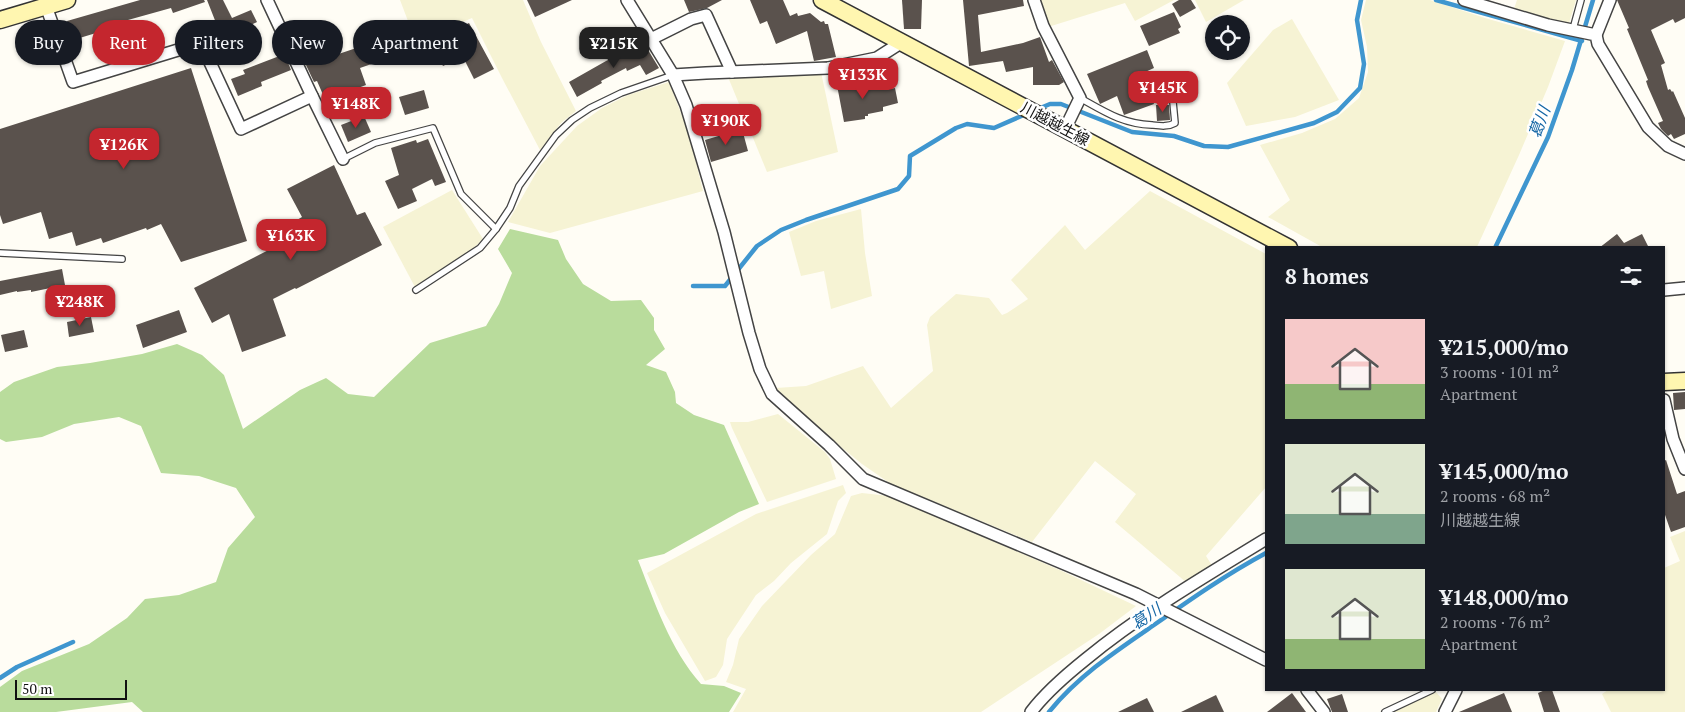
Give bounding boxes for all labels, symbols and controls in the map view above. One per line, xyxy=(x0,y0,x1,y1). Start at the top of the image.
map controls xyxy=(1205,15,1250,60)
button: locate xyxy=(1205,15,1250,60)
chip: Buy xyxy=(15,20,82,65)
chip: Rent xyxy=(92,20,165,65)
chip: Filters xyxy=(175,20,262,65)
chip: New xyxy=(272,20,343,65)
chip: Apartment xyxy=(353,20,477,65)
pin: ¥215K xyxy=(579,27,649,69)
text: ¥215K xyxy=(590,32,638,54)
pin: ¥133K xyxy=(828,58,898,100)
text: ¥133K xyxy=(839,63,887,85)
pin: ¥145K xyxy=(1128,70,1198,113)
text: ¥145K xyxy=(1139,76,1187,98)
pin: ¥148K xyxy=(321,86,391,129)
text: ¥148K xyxy=(332,92,380,114)
street label: 川越越生線 xyxy=(1018,97,1093,150)
water label: 葛川 xyxy=(1523,101,1555,141)
pin: ¥190K xyxy=(691,104,761,146)
text: ¥190K xyxy=(702,109,750,131)
pin: ¥126K xyxy=(89,128,159,170)
text: ¥126K xyxy=(100,133,148,155)
pin: ¥163K xyxy=(256,218,326,261)
text: ¥163K xyxy=(267,224,315,246)
text: 8 homes xyxy=(1285,262,1369,290)
icon: filters xyxy=(1617,262,1645,290)
pin: ¥248K xyxy=(45,284,115,327)
text: ¥248K xyxy=(56,290,104,312)
text: ¥215,000/mo xyxy=(1440,333,1569,361)
icon: home xyxy=(1325,339,1385,399)
text: 3 rooms · 101 m² xyxy=(1440,361,1559,383)
text: Apartment xyxy=(1440,383,1517,405)
text: ¥145,000/mo xyxy=(1440,457,1569,485)
icon: home xyxy=(1325,464,1385,524)
text: 2 rooms · 68 m² xyxy=(1440,485,1550,507)
text: 川越越生線 xyxy=(1440,509,1520,531)
text: ¥148,000/mo xyxy=(1440,583,1569,611)
icon: home xyxy=(1325,589,1385,649)
water label: 葛川 xyxy=(1127,597,1167,634)
text: 2 rooms · 76 m² xyxy=(1440,611,1550,633)
text: Apartment xyxy=(1440,633,1517,655)
scale bar xyxy=(15,677,128,700)
text: 50 m xyxy=(22,679,52,698)

